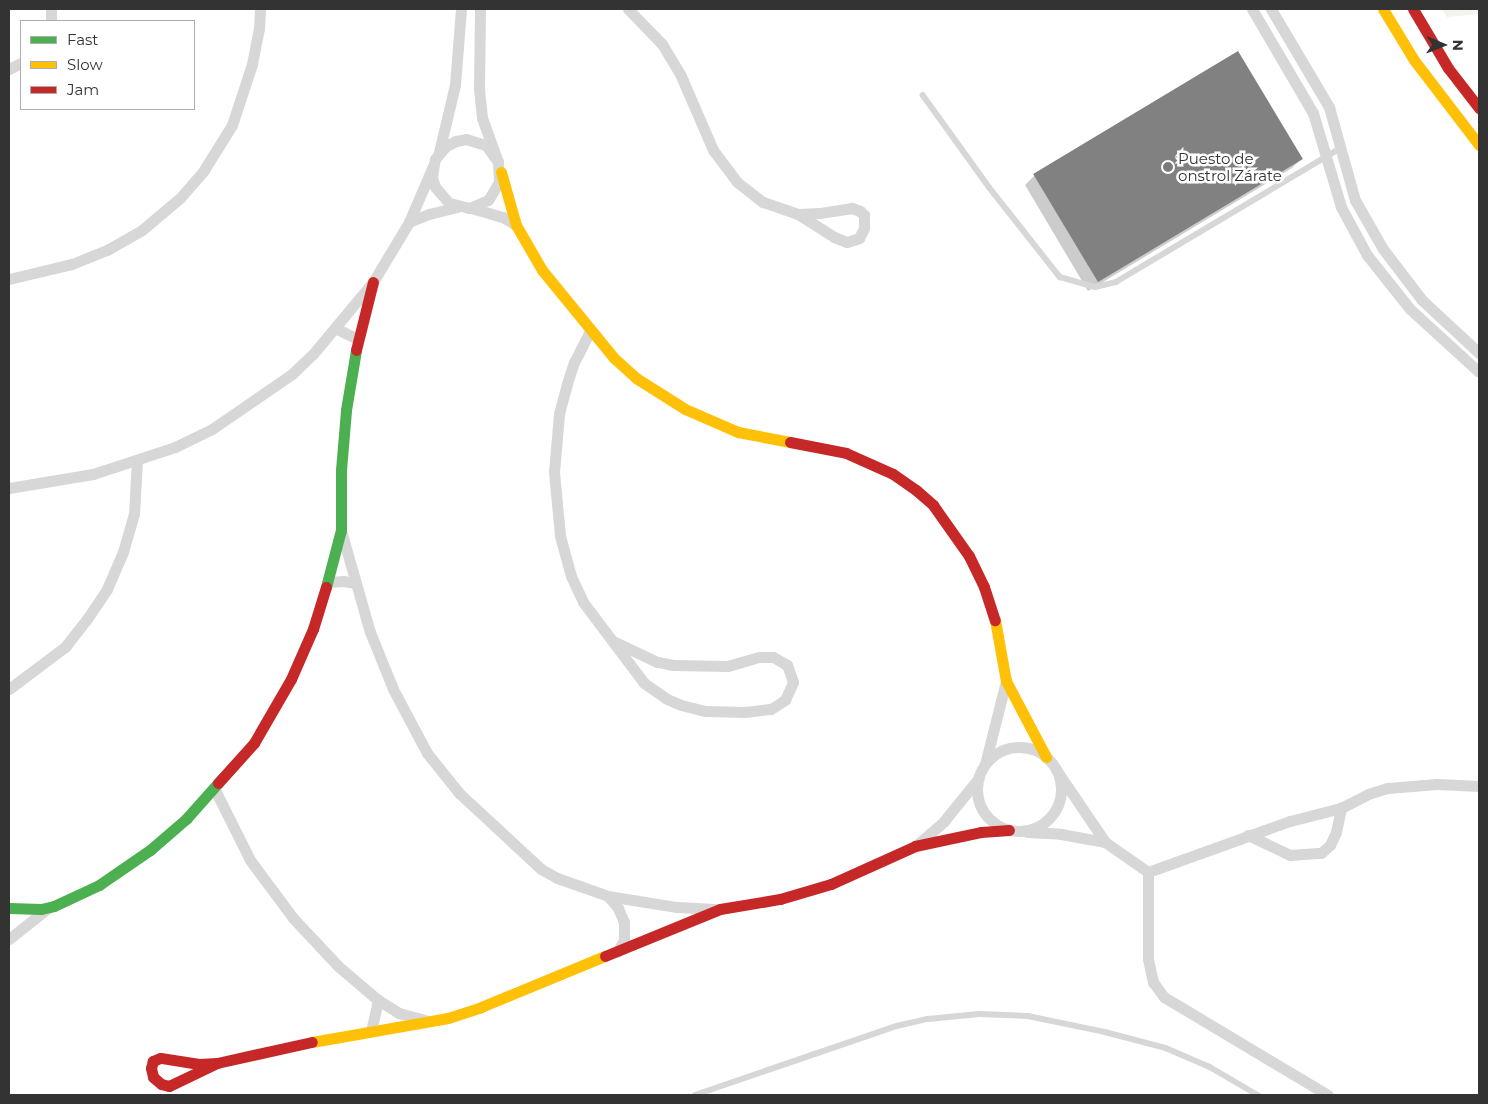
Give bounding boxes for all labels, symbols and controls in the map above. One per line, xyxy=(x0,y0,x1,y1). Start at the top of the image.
legend xyxy=(20,20,195,110)
north arrow xyxy=(1418,20,1468,70)
text: Fast xyxy=(67,30,98,49)
text: N xyxy=(1449,39,1467,51)
text: Slow xyxy=(67,55,103,74)
text: Jam xyxy=(67,80,99,99)
place label: Puesto de onstrol Zárate xyxy=(1178,149,1282,184)
marker: Puesto de onstrol Zárate xyxy=(1162,161,1174,173)

